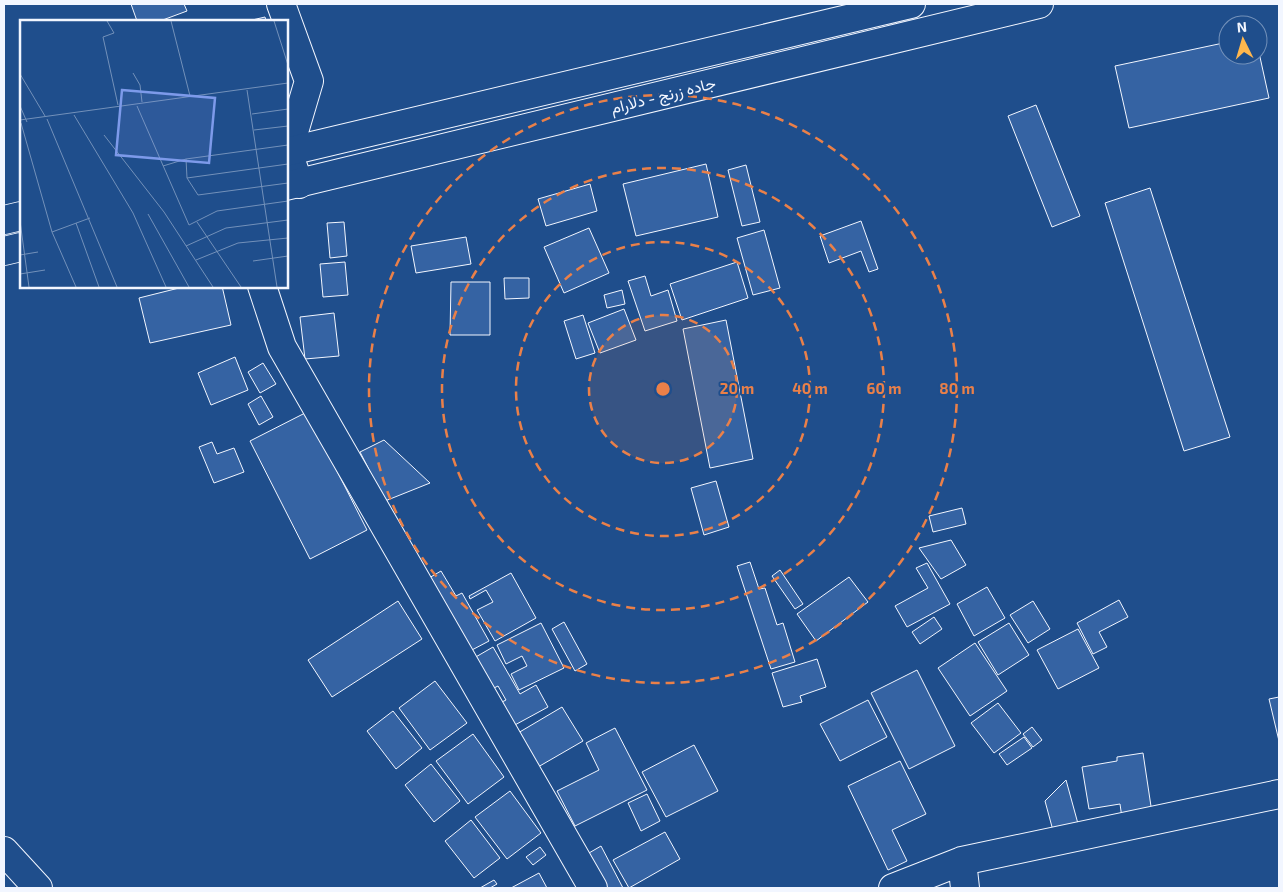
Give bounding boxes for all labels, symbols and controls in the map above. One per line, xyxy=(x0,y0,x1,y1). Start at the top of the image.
north arrow xyxy=(1218,15,1268,65)
text: N xyxy=(1236,18,1248,35)
inset map xyxy=(20,20,288,288)
street label: جاده زرنج - دلارام xyxy=(608,72,718,120)
text: 20 m xyxy=(720,379,754,397)
text: 40 m xyxy=(792,379,828,397)
text: 60 m xyxy=(867,379,901,397)
text: 80 m xyxy=(939,379,975,397)
centre of rings xyxy=(654,380,672,398)

